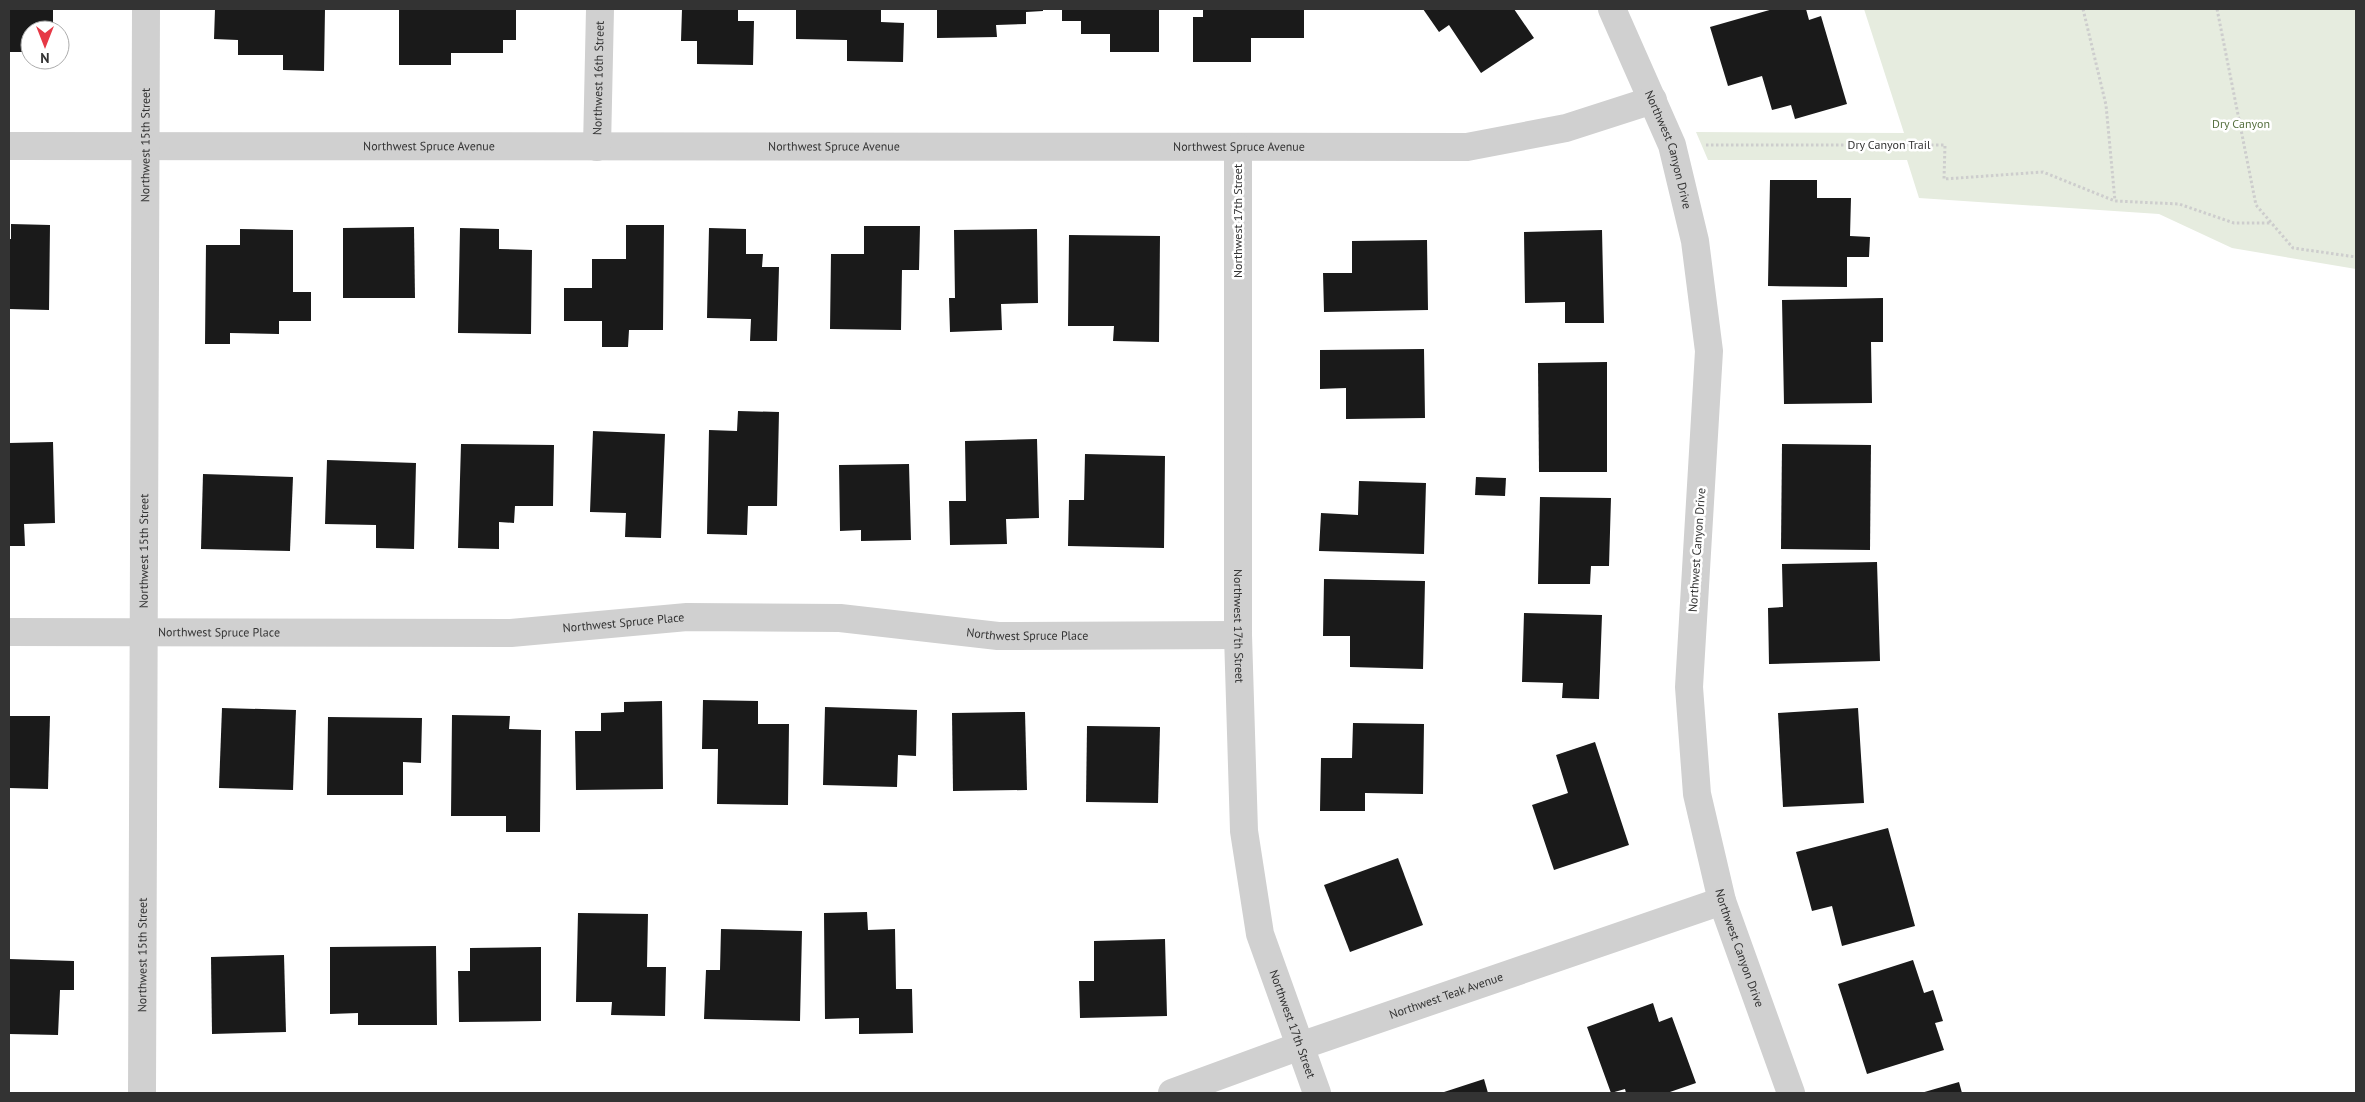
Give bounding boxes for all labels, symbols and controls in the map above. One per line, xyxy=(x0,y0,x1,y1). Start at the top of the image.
north arrow xyxy=(20,20,70,70)
street label: Northwest 16th Street xyxy=(589,21,607,135)
text: N xyxy=(40,49,50,67)
street label: Northwest 15th Street xyxy=(137,88,153,202)
street label: Northwest Canyon Drive xyxy=(1642,88,1695,210)
park label: Dry Canyon xyxy=(2212,116,2270,131)
street label: Dry Canyon Trail xyxy=(1848,137,1931,152)
street label: Northwest Spruce Avenue xyxy=(363,138,495,153)
street label: Northwest Spruce Avenue xyxy=(768,139,900,154)
street label: Northwest Spruce Avenue xyxy=(1173,139,1305,154)
street label: Northwest 17th Street xyxy=(1230,164,1245,278)
street label: Northwest Canyon Drive xyxy=(1685,487,1708,613)
street label: Northwest 15th Street xyxy=(136,494,151,608)
street label: Northwest 17th Street xyxy=(1231,569,1247,683)
street label: Northwest Spruce Place xyxy=(562,609,685,635)
street label: Northwest Spruce Place xyxy=(158,624,280,640)
street label: Northwest Spruce Place xyxy=(966,624,1088,643)
street label: Northwest Canyon Drive xyxy=(1712,887,1768,1009)
street label: Northwest 15th Street xyxy=(134,898,150,1012)
street label: Northwest 17th Street xyxy=(1266,968,1319,1080)
street label: Northwest Teak Avenue xyxy=(1387,969,1505,1022)

